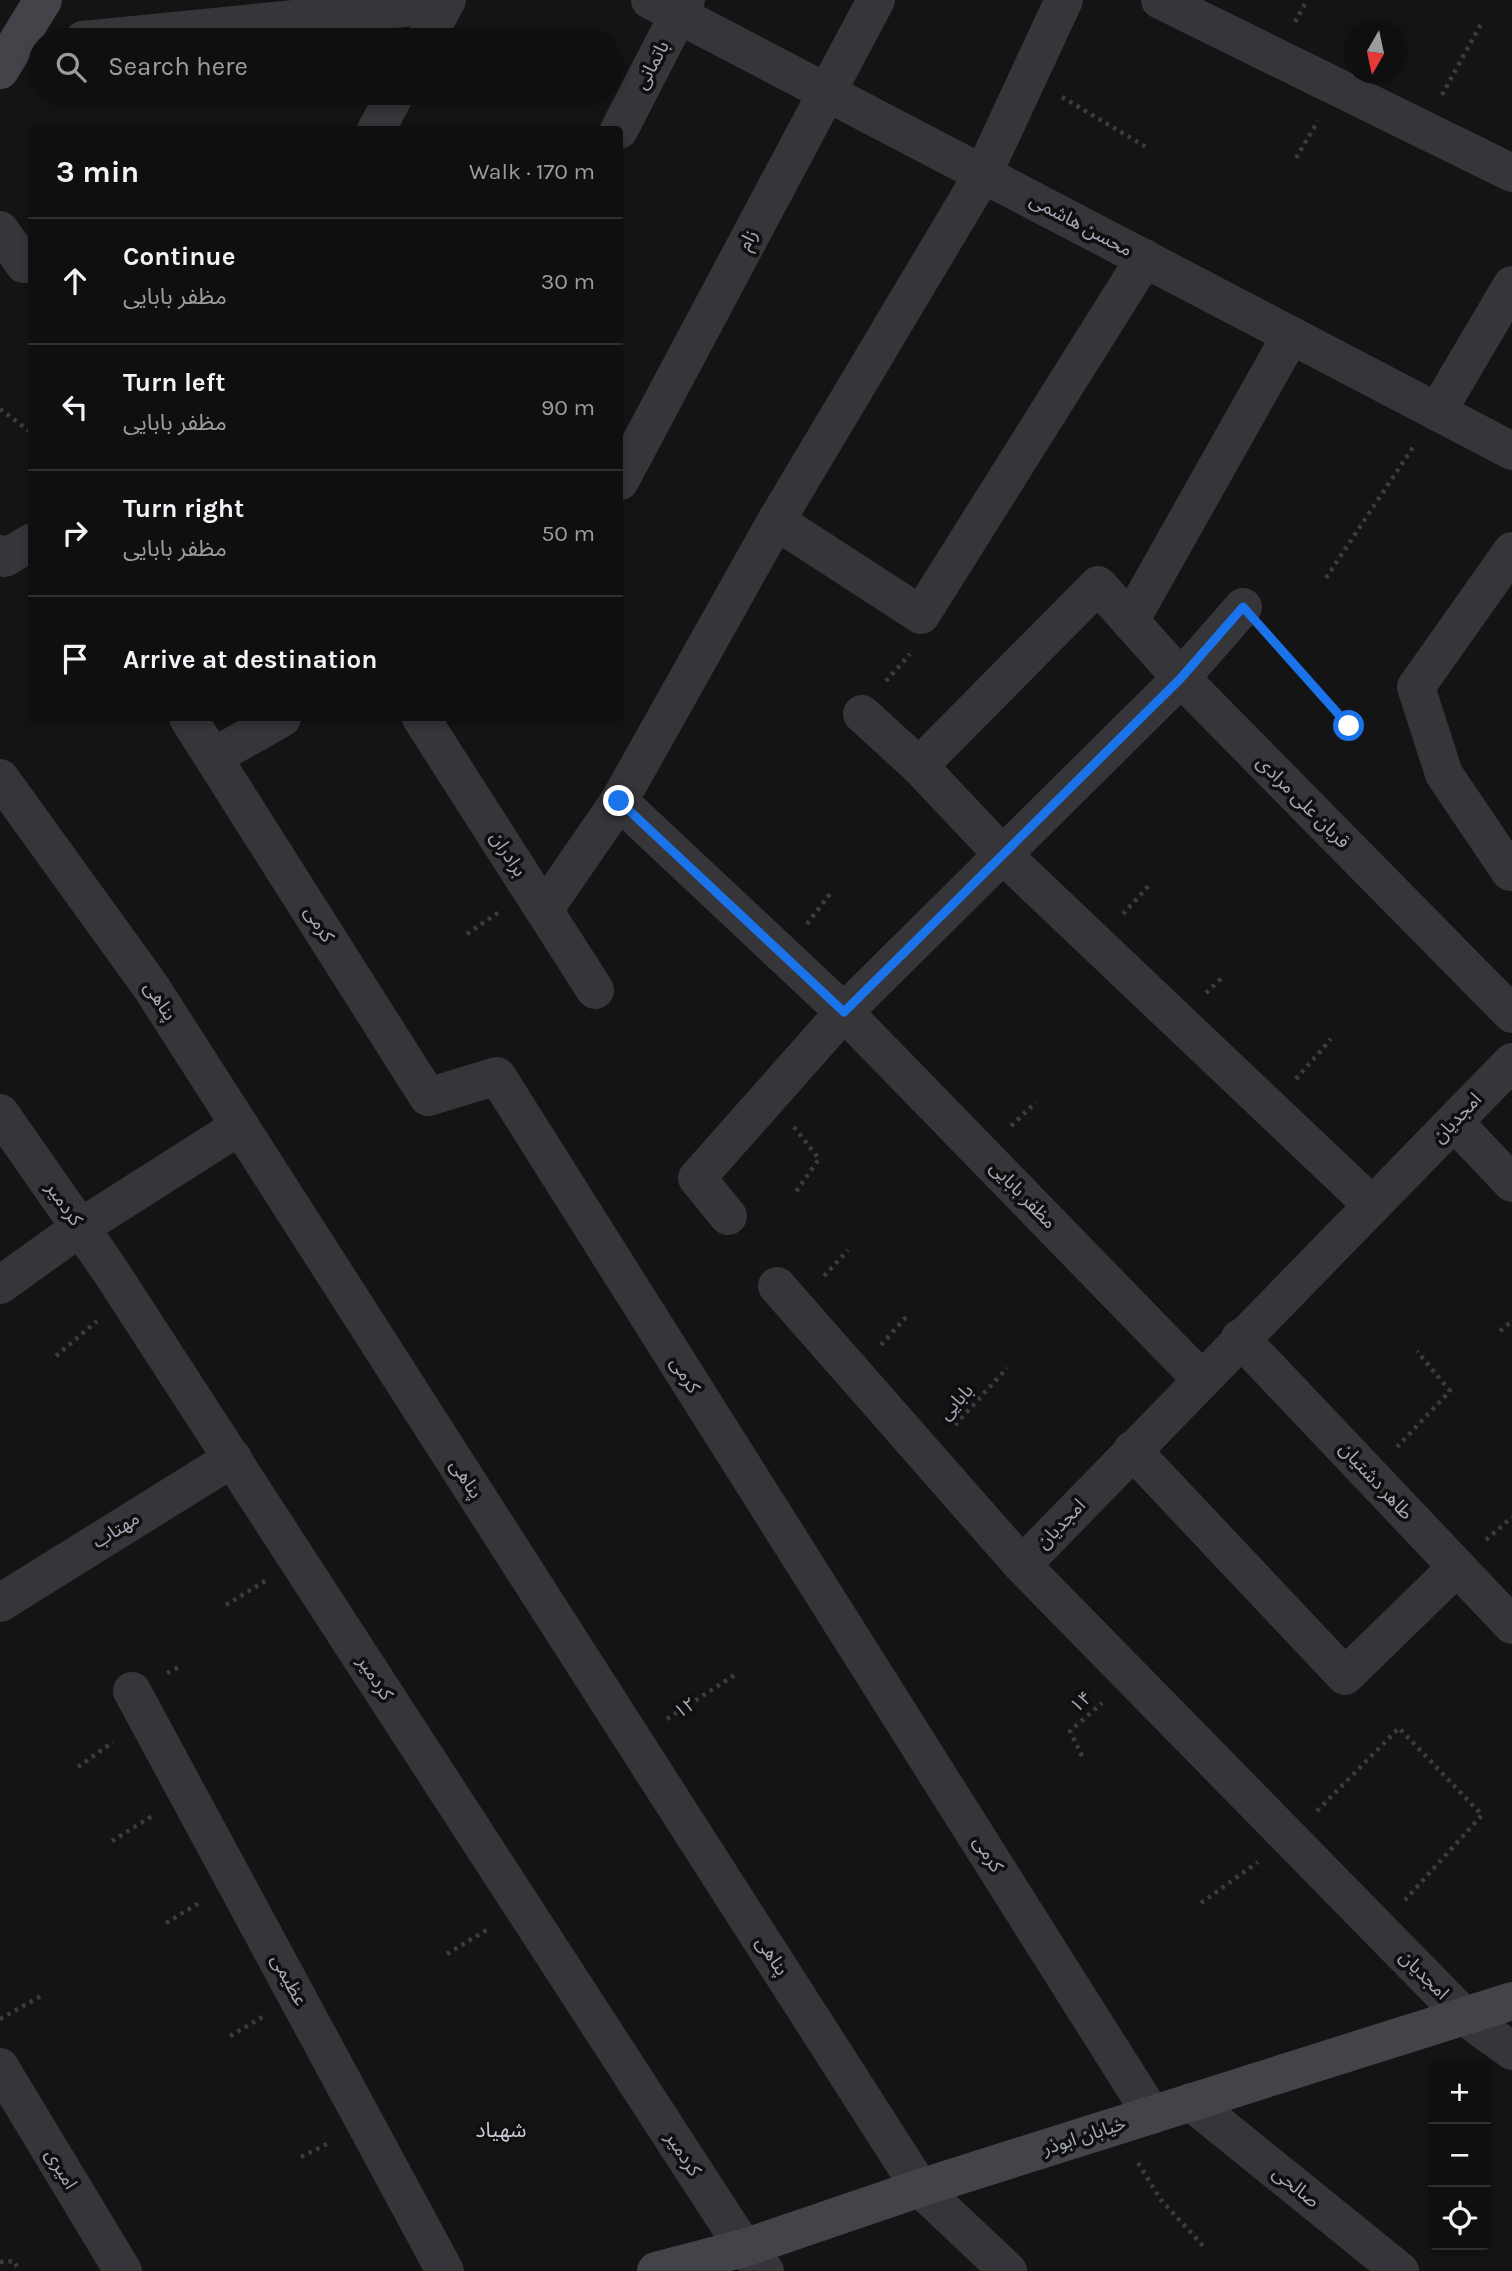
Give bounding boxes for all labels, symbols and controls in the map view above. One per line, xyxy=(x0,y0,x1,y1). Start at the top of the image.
north arrow xyxy=(1344,21,1407,84)
search box xyxy=(28,28,623,105)
street label: باتمانی xyxy=(630,37,674,93)
icon: search xyxy=(52,48,90,86)
text: Search here xyxy=(108,51,248,82)
text: 3 min xyxy=(56,154,139,190)
text: Walk · 170 m xyxy=(469,158,595,185)
street label: محسن هاشمی xyxy=(1026,189,1136,261)
street label: زام xyxy=(734,226,765,255)
text: Continue xyxy=(123,241,235,272)
icon: ahead xyxy=(56,262,94,300)
text: 30 m xyxy=(541,268,595,295)
text: مظفر بابایی xyxy=(123,283,227,310)
text: Turn left xyxy=(123,367,225,398)
icon: left xyxy=(56,388,94,426)
text: 90 m xyxy=(541,394,595,421)
text: مظفر بابایی xyxy=(123,409,227,436)
text: Turn right xyxy=(123,493,244,524)
icon: right xyxy=(56,514,94,552)
text: 50 m xyxy=(541,520,595,547)
text: مظفر بابایی xyxy=(123,535,227,562)
icon: arrive xyxy=(56,640,94,678)
text: Arrive at destination xyxy=(123,644,377,675)
route start xyxy=(1333,710,1364,741)
street label: قربان علی مرادی xyxy=(1252,751,1354,853)
route end xyxy=(603,785,634,816)
street label: برادران xyxy=(485,827,531,881)
street label: کرمی xyxy=(299,902,339,947)
street label: پناهی xyxy=(138,977,181,1025)
street label: امجدیان xyxy=(1428,1088,1486,1148)
street label: مظفر بابایی xyxy=(985,1156,1061,1234)
street label: کردمیر xyxy=(41,1177,88,1231)
street label: کرمی xyxy=(665,1353,705,1398)
street label: بابایی xyxy=(934,1380,978,1424)
street label: طاهر دشتیان xyxy=(1335,1438,1418,1524)
street label: پناهی xyxy=(444,1455,487,1503)
street label: امجدیان xyxy=(1032,1494,1090,1554)
street label: مهتاب xyxy=(89,1507,143,1553)
street label: کردمیر xyxy=(352,1651,398,1705)
street label: ۱۴ xyxy=(1066,1687,1096,1717)
street label: ۱۲ xyxy=(670,1693,700,1723)
street label: کرمی xyxy=(968,1832,1008,1877)
street label: پناهی xyxy=(750,1932,793,1980)
street label: امجدیان xyxy=(1395,1946,1453,2004)
street label: عظیمی xyxy=(266,1951,312,2009)
map controls xyxy=(1428,2061,1491,2250)
button: + xyxy=(1428,2061,1491,2124)
street label: خیابان ابوذر xyxy=(1038,2112,1129,2160)
district label: شهیاد xyxy=(475,2118,527,2142)
button: − xyxy=(1428,2124,1491,2187)
street label: کردمیر xyxy=(660,2127,706,2181)
street label: امیری xyxy=(40,2145,82,2193)
street label: صالحی xyxy=(1268,2162,1324,2212)
button: locate xyxy=(1428,2187,1491,2250)

